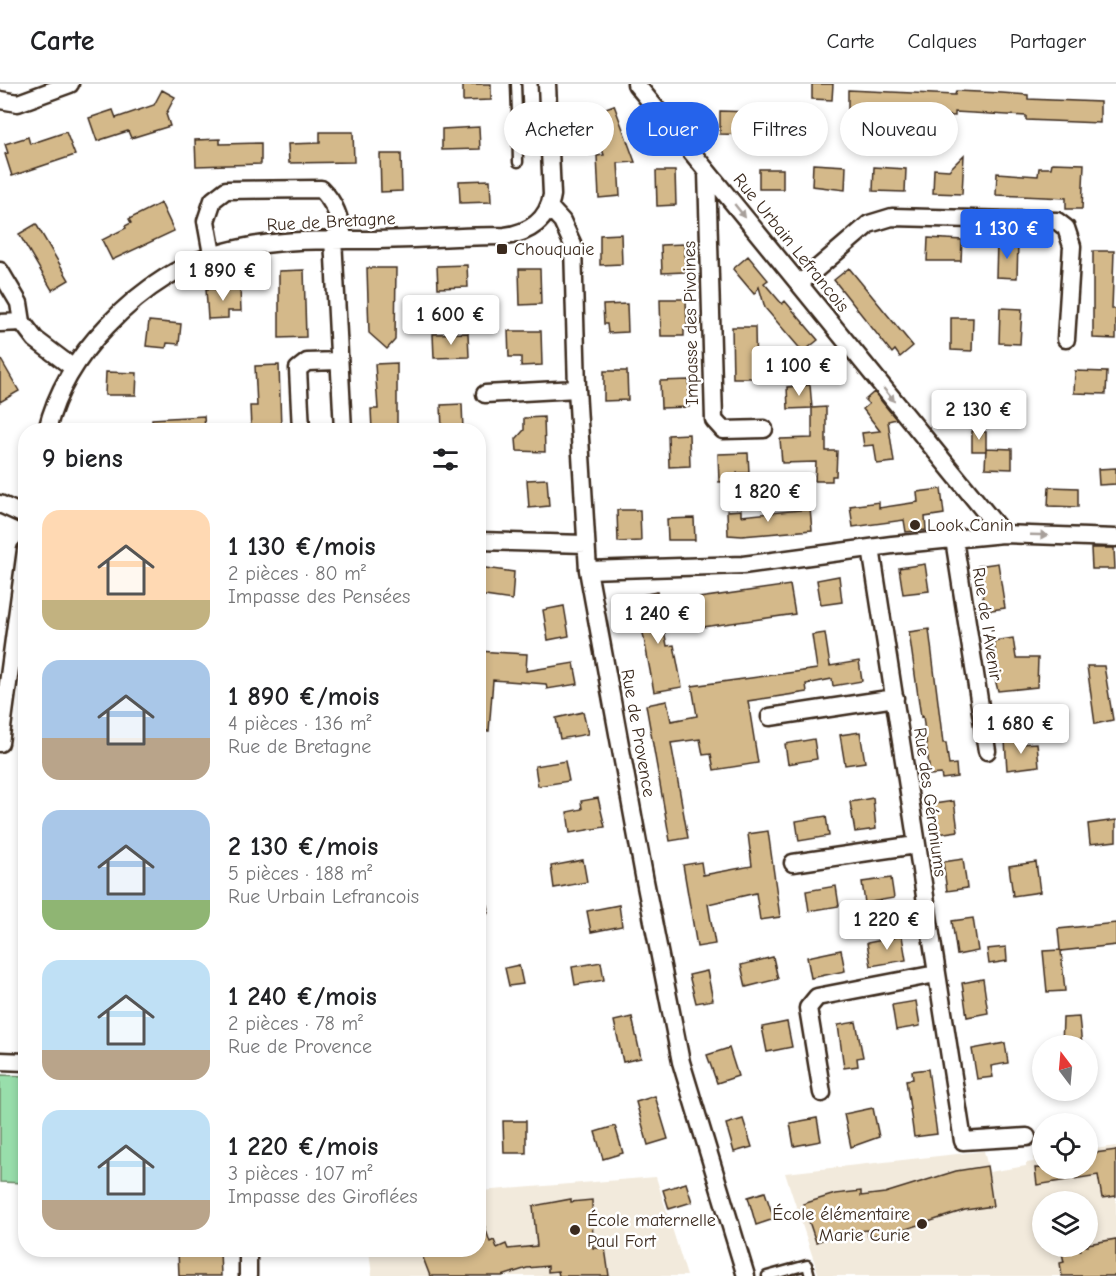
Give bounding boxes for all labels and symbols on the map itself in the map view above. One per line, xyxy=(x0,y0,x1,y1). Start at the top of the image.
street label: Rue Urbain Lefrancois xyxy=(729,170,853,316)
one-way arrow xyxy=(733,203,746,219)
street label: Rue de Bretagne xyxy=(266,208,396,236)
pin: 1 130 € xyxy=(952,209,1062,260)
place label: Chouquaie xyxy=(514,239,594,260)
street label: Impasse des Pivoines xyxy=(679,241,703,405)
marker: Chouquaie xyxy=(495,242,509,256)
pin: 1 890 € xyxy=(168,251,278,302)
pin: 1 600 € xyxy=(396,295,506,346)
pin: 1 100 € xyxy=(744,346,854,397)
one-way arrow xyxy=(883,387,895,402)
pin: 2 130 € xyxy=(924,390,1034,441)
pin: 1 820 € xyxy=(713,472,823,523)
place label: Look Canin xyxy=(927,515,1014,536)
marker: Look Canin xyxy=(908,518,922,532)
one-way arrow xyxy=(1030,531,1049,540)
street label: Rue de l'Avenir xyxy=(968,566,1006,683)
pin: 1 240 € xyxy=(603,594,713,645)
street label: Rue de Provence xyxy=(616,667,660,799)
pin: 1 680 € xyxy=(966,704,1076,755)
street label: Rue des Géraniums xyxy=(909,726,951,878)
pin: 1 220 € xyxy=(832,900,942,951)
north arrow xyxy=(1032,1035,1098,1101)
place label: École élémentaire Marie Curie xyxy=(772,1203,910,1246)
place label: École maternelle Paul Fort xyxy=(587,1209,716,1252)
marker: École élémentaire Marie Curie xyxy=(915,1217,929,1231)
marker: École maternelle Paul Fort xyxy=(568,1223,582,1237)

